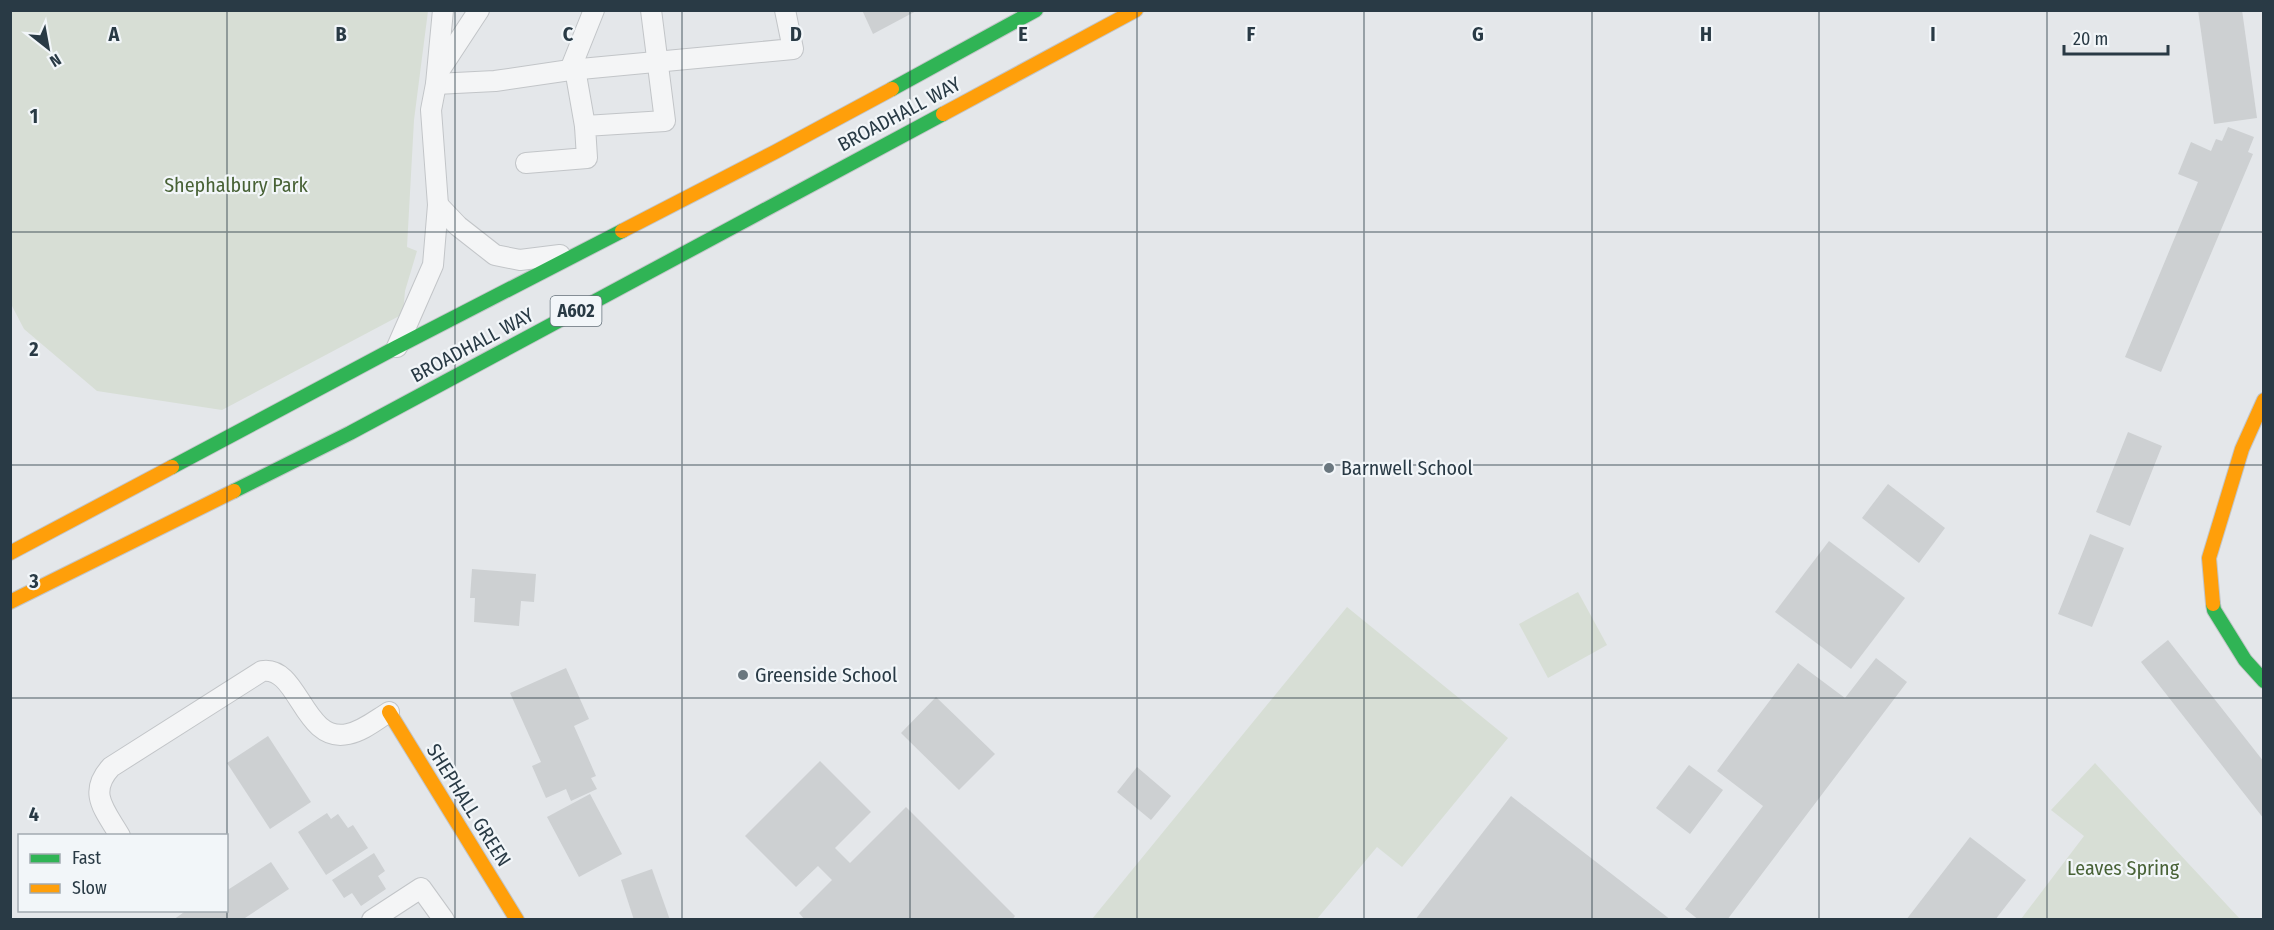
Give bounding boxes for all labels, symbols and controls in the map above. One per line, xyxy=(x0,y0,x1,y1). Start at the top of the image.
north arrow xyxy=(18,18,78,78)
scale bar xyxy=(2064,18,2168,56)
text: A xyxy=(108,22,121,46)
text: B xyxy=(335,22,347,46)
text: C xyxy=(563,22,574,46)
text: D xyxy=(790,22,802,46)
text: E xyxy=(1018,22,1028,46)
text: F xyxy=(1247,22,1256,46)
text: G xyxy=(1472,22,1484,46)
text: H xyxy=(1700,22,1712,46)
text: I xyxy=(1930,22,1936,46)
text: 20 m xyxy=(2073,28,2108,50)
text: N xyxy=(46,50,64,71)
street label: BROADHALL WAY xyxy=(833,72,965,156)
text: 1 xyxy=(30,104,38,128)
park label: Shephalbury Park xyxy=(164,173,308,197)
road number: A602 xyxy=(550,296,602,326)
street label: BROADHALL WAY xyxy=(406,303,538,387)
text: 2 xyxy=(28,337,39,361)
place label: Barnwell School xyxy=(1341,456,1473,480)
marker: Barnwell School xyxy=(1322,461,1336,475)
text: 3 xyxy=(28,569,39,593)
place label: Greenside School xyxy=(755,663,897,687)
marker: Greenside School xyxy=(736,668,750,682)
street label: SHEPHALL GREEN xyxy=(422,739,516,871)
text: 4 xyxy=(29,802,39,826)
legend xyxy=(18,834,228,912)
text: Fast xyxy=(72,847,101,869)
park label: Leaves Spring xyxy=(2067,856,2180,880)
text: Slow xyxy=(72,877,107,899)

